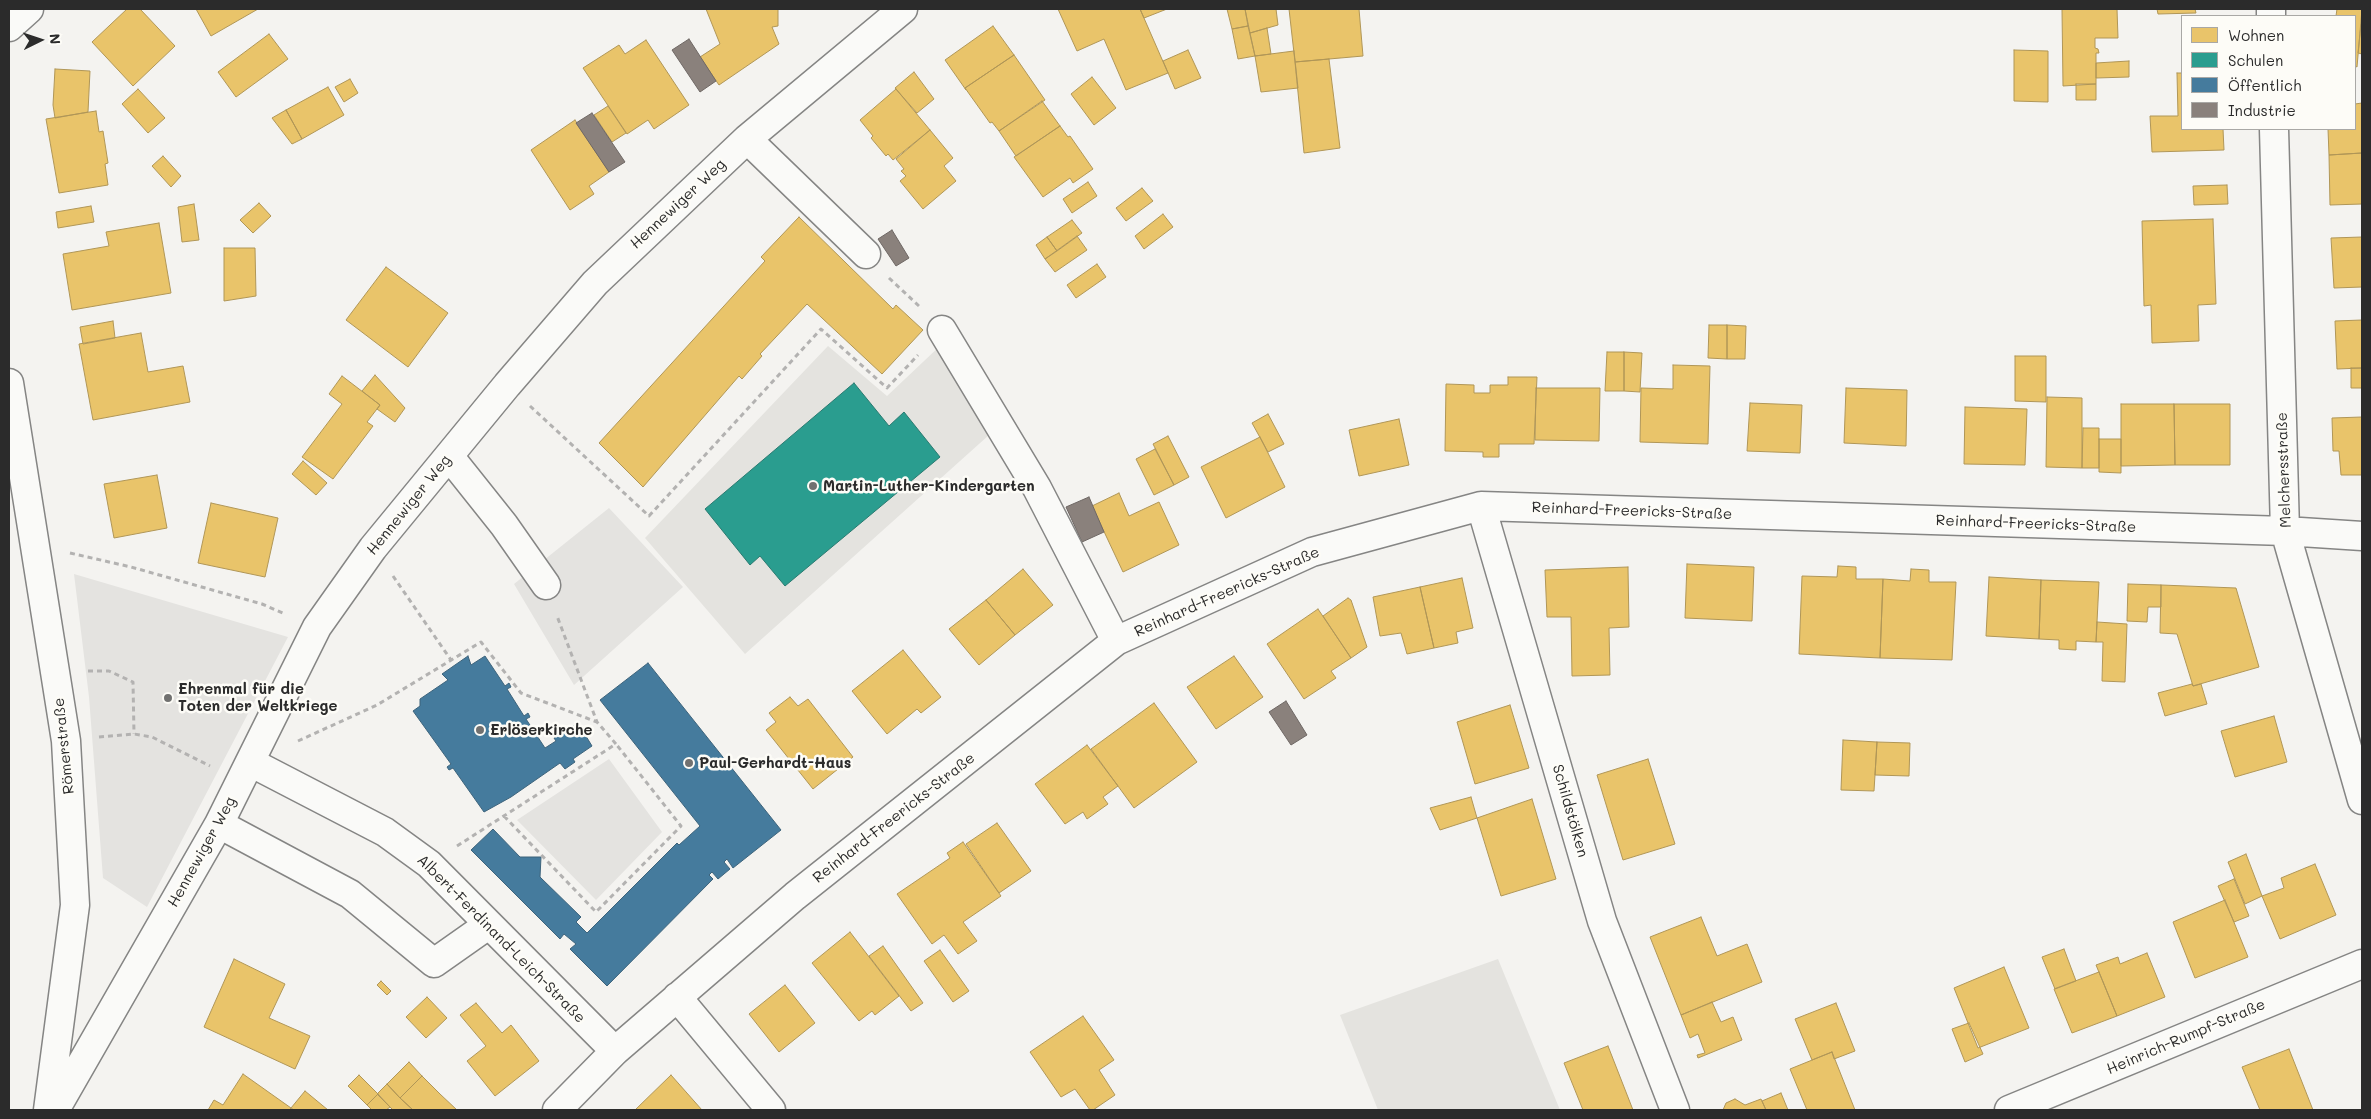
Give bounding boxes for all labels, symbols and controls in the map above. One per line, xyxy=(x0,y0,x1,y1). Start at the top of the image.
north arrow xyxy=(15,15,65,65)
legend xyxy=(2181,15,2356,130)
text: Wohnen xyxy=(2228,25,2284,45)
text: N xyxy=(46,33,65,45)
text: Schulen xyxy=(2228,50,2283,70)
text: Öffentlich xyxy=(2228,75,2301,95)
text: Industrie xyxy=(2228,100,2296,120)
street label: Hennewiger Weg xyxy=(627,155,729,253)
street label: Melchersstraße xyxy=(2273,412,2295,528)
street label: Hennewiger Weg xyxy=(363,451,455,559)
place label: Martin-Luther-Kindergarten xyxy=(823,477,1035,495)
marker: Martin-Luther-Kindergarten xyxy=(807,480,819,492)
street label: Reinhard-Freericks-Straße xyxy=(1531,499,1733,523)
street label: Reinhard-Freericks-Straße xyxy=(1935,512,2137,536)
street label: Reinhard-Freericks-Straße xyxy=(1132,543,1322,641)
place label: Ehrenmal für die Toten der Weltkriege xyxy=(178,680,337,715)
marker: Ehrenmal für die Toten der Weltkriege xyxy=(162,692,174,704)
street label: Römerstraße xyxy=(50,697,78,795)
place label: Erlöserkirche xyxy=(490,721,592,739)
marker: Erlöserkirche xyxy=(474,724,486,736)
street label: Reinhard-Freericks-Straße xyxy=(809,749,979,887)
place label: Paul-Gerhardt-Haus xyxy=(699,754,851,772)
marker: Paul-Gerhardt-Haus xyxy=(683,757,695,769)
street label: Schildstölken xyxy=(1548,763,1592,859)
street label: Hennewiger Weg xyxy=(164,794,240,910)
street label: Albert-Ferdinand-Leich-Straße xyxy=(413,851,589,1027)
street label: Heinrich-Rumpf-Straße xyxy=(2104,995,2268,1079)

